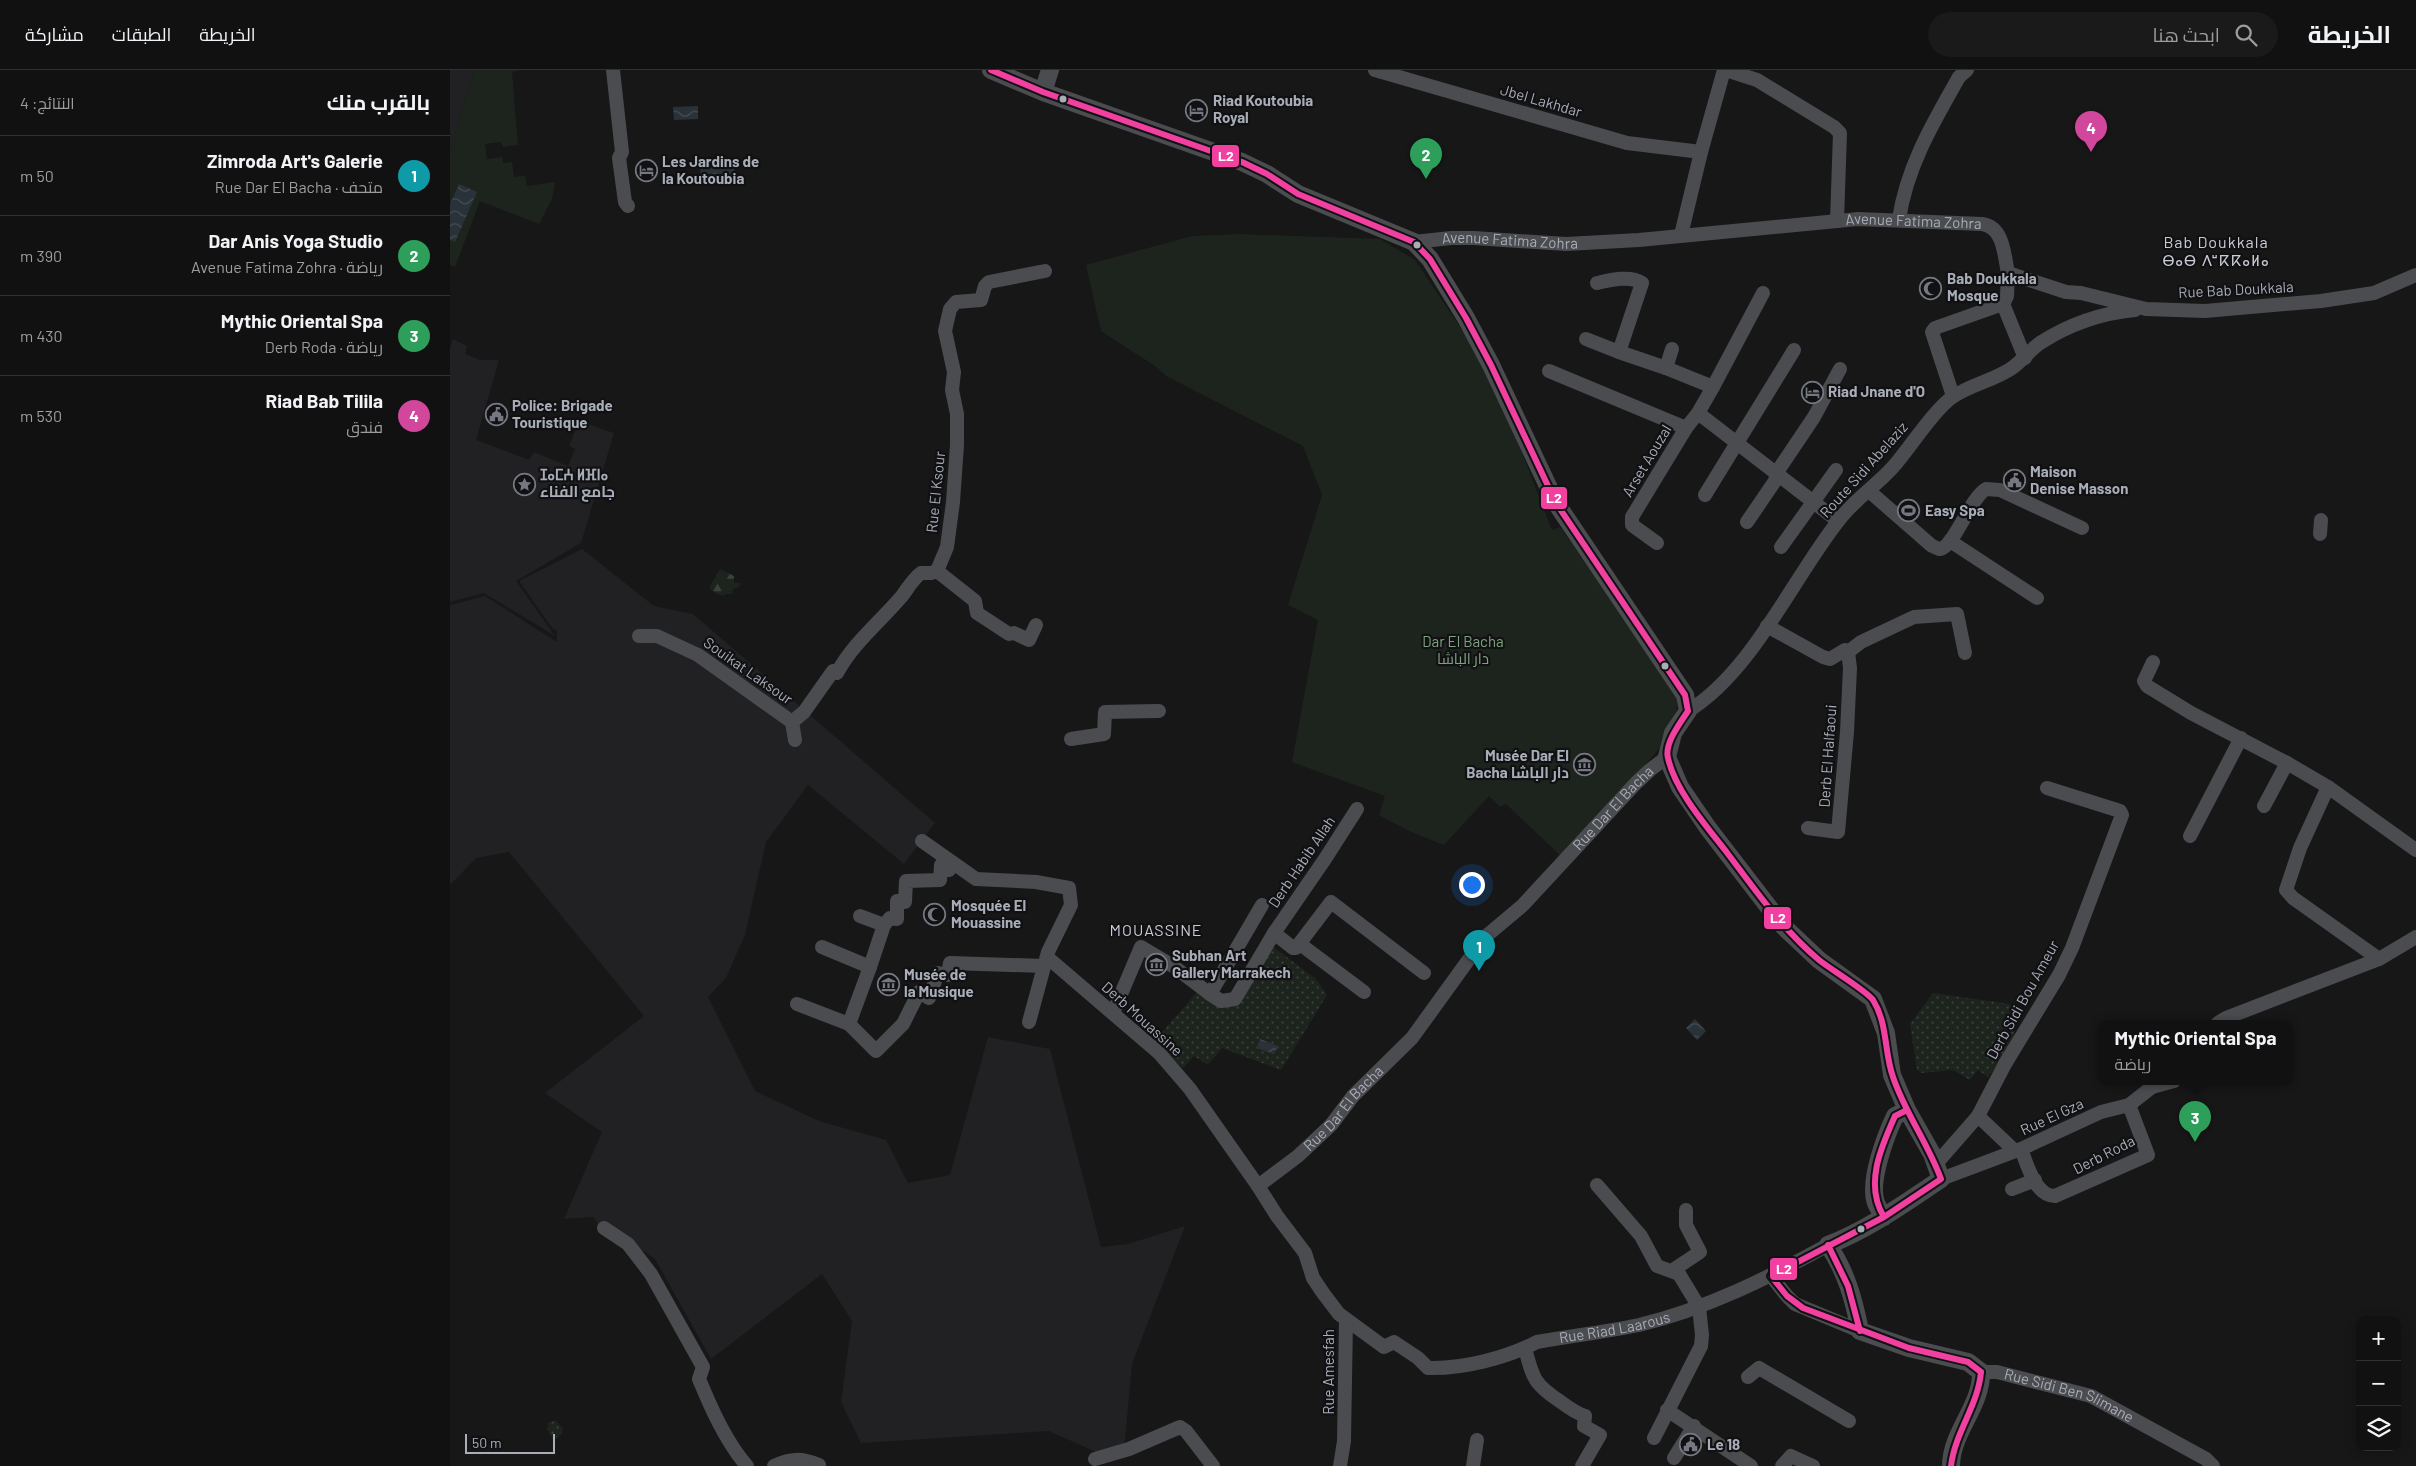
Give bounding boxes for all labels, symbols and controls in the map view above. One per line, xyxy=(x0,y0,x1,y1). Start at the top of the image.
search box xyxy=(1928,12,2278,57)
text: الخريطة xyxy=(2308,19,2391,48)
icon: search xyxy=(2232,21,2260,49)
text: مشاركة xyxy=(25,23,84,45)
text: الطبقات xyxy=(112,23,171,45)
text: الخريطة xyxy=(199,23,256,45)
text: ابحث هنا xyxy=(2153,23,2220,46)
street label: Jbel Lakhdar xyxy=(1498,80,1585,120)
text: بالقرب منك xyxy=(327,89,430,114)
place label: Riad Koutoubia Royal xyxy=(1213,91,1313,126)
text: النتائج: 4 xyxy=(20,93,75,112)
unlabelled marker xyxy=(1058,94,1068,104)
hotel icon: Riad Koutoubia Royal xyxy=(1185,98,1209,122)
pin: 4 xyxy=(2075,111,2107,152)
pin: 2 xyxy=(1410,138,1442,179)
line badge: L2 xyxy=(1211,144,1240,168)
text: L2 xyxy=(1218,147,1234,164)
text: Zimroda Art's Galerie xyxy=(207,149,383,172)
place label: Les Jardins de la Koutoubia xyxy=(662,152,759,187)
hotel icon: Les Jardins de la Koutoubia xyxy=(634,159,658,183)
text: 50 m xyxy=(20,166,54,185)
text: 1 xyxy=(411,166,417,185)
text: متحف · Rue Dar El Bacha xyxy=(215,177,383,196)
street label: Avenue Fatima Zohra xyxy=(1844,209,1982,232)
street label: Avenue Fatima Zohra xyxy=(1441,228,1578,252)
text: Dar Anis Yoga Studio xyxy=(209,229,383,252)
district label: Bab Doukkala ⴱⴰⴱ ⴷⵯⴽⴽⴰⵍⴰ xyxy=(2162,232,2270,269)
unlabelled marker xyxy=(1412,240,1422,250)
text: 390 m xyxy=(20,246,62,265)
text: 2 xyxy=(410,246,418,265)
text: رياضة · Avenue Fatima Zohra xyxy=(191,257,383,276)
place label: Bab Doukkala Mosque xyxy=(1947,269,2037,304)
mosque icon: Bab Doukkala Mosque xyxy=(1919,276,1943,300)
street label: Rue Bab Doukkala xyxy=(2178,277,2294,301)
text: Mythic Oriental Spa xyxy=(221,309,383,332)
text: 430 m xyxy=(20,326,63,345)
text: 3 xyxy=(410,326,418,345)
text: رياضة · Derb Roda xyxy=(265,337,383,356)
hotel icon: Riad Jnane d'O xyxy=(1800,380,1824,404)
place label: Riad Jnane d'O xyxy=(1828,382,1925,400)
text: Riad Bab Tilila xyxy=(266,389,383,412)
place label: Police: Brigade Touristique xyxy=(512,396,613,431)
public building icon: Police: Brigade Touristique xyxy=(484,403,508,427)
text: 530 m xyxy=(20,406,62,425)
text: 4 xyxy=(409,406,419,425)
text: فندق xyxy=(346,417,383,436)
street label: Route Sidi Abelaziz xyxy=(1816,417,1911,521)
street label: Arset Aouzal xyxy=(1618,421,1675,500)
street label: Rue El Ksour xyxy=(922,450,948,533)
place label: Maison Denise Masson xyxy=(2030,462,2128,497)
place label: ⵊⴰⵎⵄ ⵍⴼⵏⴰ جامع الفناء xyxy=(540,465,615,502)
public building icon: Maison Denise Masson xyxy=(2002,469,2026,493)
place icon: ⵊⴰⵎⵄ ⵍⴼⵏⴰ جامع الفناء xyxy=(512,472,536,496)
line badge: L2 xyxy=(1540,486,1568,510)
text: L2 xyxy=(1546,489,1562,506)
sports icon: Easy Spa xyxy=(1897,499,1921,523)
place label: Easy Spa xyxy=(1925,501,1985,519)
park label: Dar El Bacha دار الباشا xyxy=(1422,632,1504,668)
street label: Souikat Laksour xyxy=(700,633,797,708)
unlabelled marker xyxy=(1660,661,1670,671)
street label: Derb El Halfaoui xyxy=(1814,704,1840,808)
place label: Musée Dar El Bacha دار الباشا xyxy=(1466,746,1569,782)
museum icon: Musée Dar El Bacha دار الباشا xyxy=(1573,753,1597,777)
street label: Rue Dar El Bacha xyxy=(1568,761,1657,854)
street label: Derb Habib Allah xyxy=(1264,812,1338,911)
your location xyxy=(1459,872,1485,898)
place label: Mosquée El Mouassine xyxy=(951,896,1026,931)
mosque icon: Mosquée El Mouassine xyxy=(923,903,947,927)
line badge: L2 xyxy=(1763,906,1792,930)
text: L2 xyxy=(1770,909,1786,926)
district label: MOUASSINE xyxy=(1110,920,1202,939)
pin: 1 xyxy=(1463,930,1495,971)
street label: Derb Sidi Bou Ameur xyxy=(1982,937,2063,1062)
place label: Subhan Art Gallery Marrakech xyxy=(1172,946,1291,981)
museum icon: Subhan Art Gallery Marrakech xyxy=(1144,953,1168,977)
place label: Musée de la Musique xyxy=(904,965,974,1000)
museum icon: Musée de la Musique xyxy=(876,972,900,996)
street label: Derb Mouassine xyxy=(1099,977,1187,1059)
popup xyxy=(2098,1020,2293,1085)
text: Mythic Oriental Spa xyxy=(2114,1026,2277,1049)
text: رياضة xyxy=(2114,1054,2151,1073)
street label: Rue Dar El Bacha xyxy=(1299,1061,1387,1154)
street label: Rue El Gza xyxy=(2017,1094,2086,1138)
pin: 3 xyxy=(2179,1101,2211,1142)
street label: Derb Roda xyxy=(2070,1131,2138,1177)
unlabelled marker xyxy=(1856,1224,1866,1234)
line badge: L2 xyxy=(1769,1257,1798,1281)
text: L2 xyxy=(1776,1260,1792,1277)
street label: Rue Riad Laarous xyxy=(1558,1307,1672,1346)
map controls xyxy=(2356,1316,2401,1451)
button: + xyxy=(2356,1316,2401,1361)
street label: Rue Amesfah xyxy=(1319,1329,1337,1415)
button: − xyxy=(2356,1361,2401,1406)
street label: Rue Sidi Ben Slimane xyxy=(2003,1364,2137,1426)
button: layers xyxy=(2356,1406,2401,1451)
scale bar xyxy=(465,1431,555,1454)
public building icon: Le 18 xyxy=(1679,1433,1703,1457)
text: 50 m xyxy=(472,1434,501,1451)
place label: Le 18 xyxy=(1707,1435,1740,1453)

